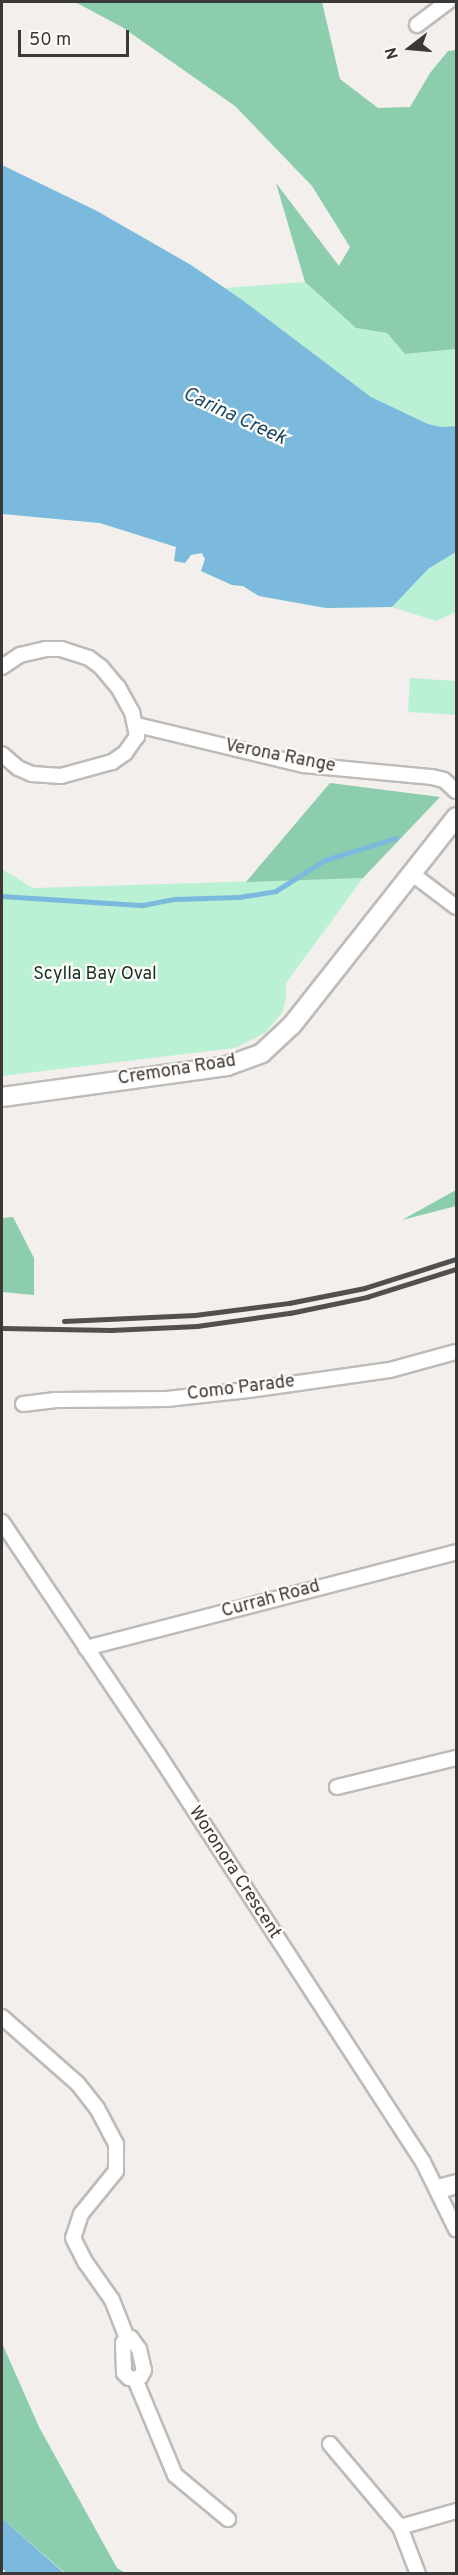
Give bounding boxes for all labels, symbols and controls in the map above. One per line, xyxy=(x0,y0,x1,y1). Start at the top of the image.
scale bar xyxy=(21,18,132,56)
north arrow xyxy=(380,18,440,78)
text: 50 m xyxy=(29,29,71,52)
text: N xyxy=(381,45,404,61)
water label: Carina Creek xyxy=(179,383,289,451)
street label: Verona Range xyxy=(223,736,337,778)
park label: Scylla Bay Oval xyxy=(33,964,157,986)
street label: Cremona Road xyxy=(116,1051,238,1091)
street label: Como Parade xyxy=(186,1372,296,1406)
street label: Currah Road xyxy=(219,1577,323,1623)
street label: Woronora Crescent xyxy=(183,1803,285,1943)

